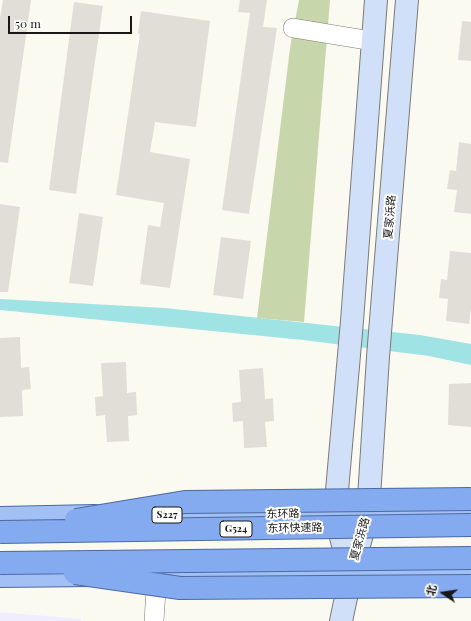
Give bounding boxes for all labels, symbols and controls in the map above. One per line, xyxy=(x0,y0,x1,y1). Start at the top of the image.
scale bar xyxy=(10,8,134,34)
text: 50 m xyxy=(15,15,41,31)
street label: 夏家浜路 xyxy=(382,195,398,239)
road number: S227 xyxy=(152,507,182,523)
street label: 东环路 xyxy=(266,507,300,521)
street label: 夏家浜路 xyxy=(348,516,372,562)
road number: G524 xyxy=(220,521,252,537)
street label: 东环快速路 xyxy=(267,521,323,535)
north arrow xyxy=(423,573,463,613)
text: 北 xyxy=(422,583,439,597)

